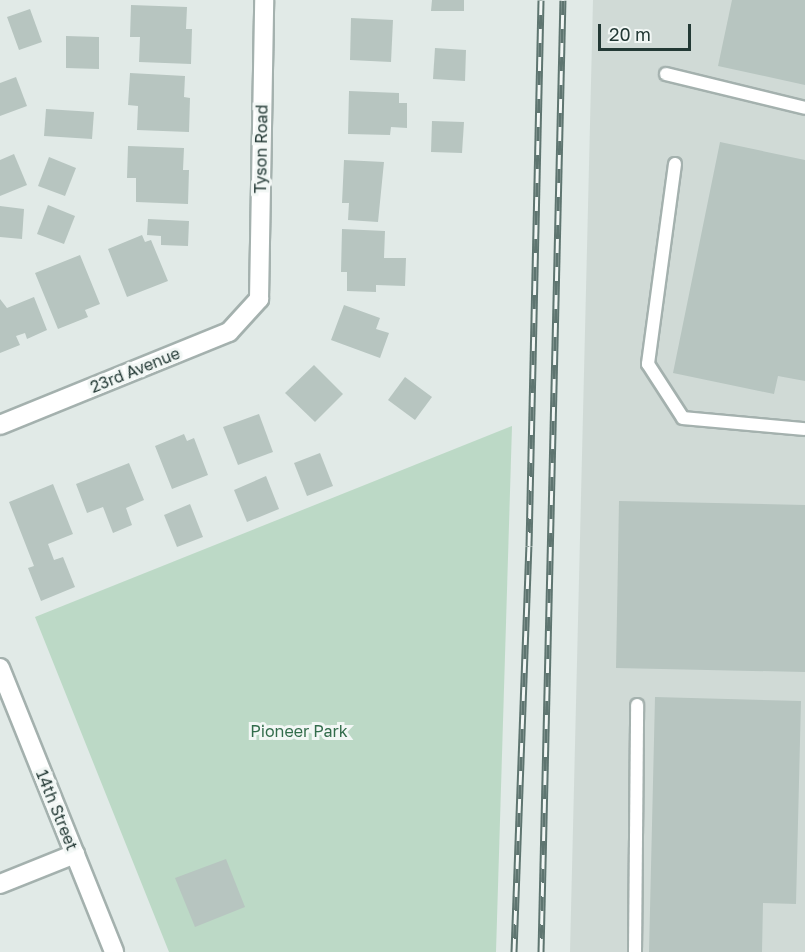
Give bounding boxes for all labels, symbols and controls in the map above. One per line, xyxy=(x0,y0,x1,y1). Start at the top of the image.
scale bar xyxy=(601,12,694,50)
text: 20 m xyxy=(609,23,651,45)
street label: Tyson Road xyxy=(251,104,271,194)
street label: 23rd Avenue xyxy=(87,343,183,397)
park label: Pioneer Park xyxy=(250,721,348,741)
street label: 14th Street xyxy=(32,767,82,853)

